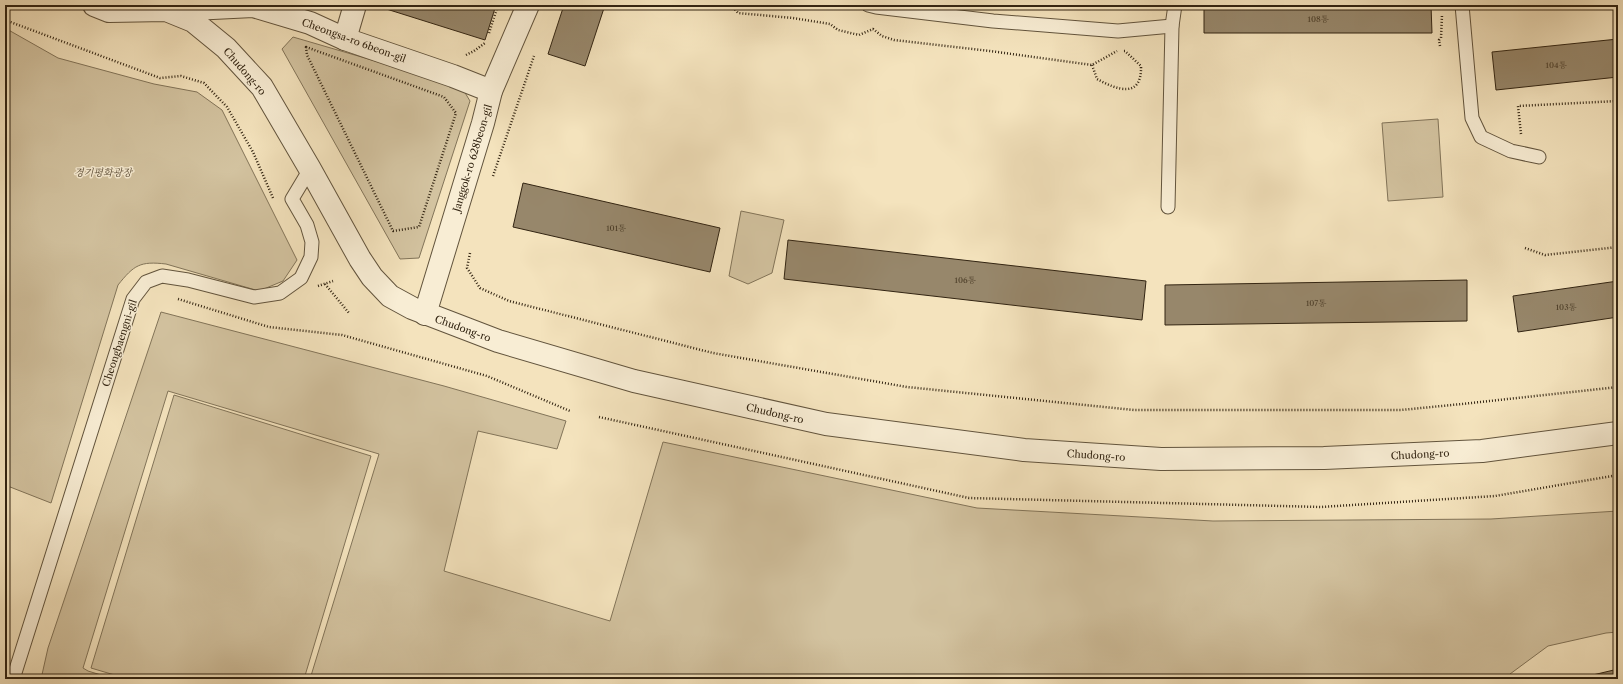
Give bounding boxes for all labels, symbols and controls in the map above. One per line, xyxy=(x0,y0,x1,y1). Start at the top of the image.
house number: 108동 xyxy=(1308,14,1329,24)
street label: Cheongsa-ro 6beon-gil xyxy=(300,16,408,65)
street label: Chudong-ro xyxy=(220,45,269,98)
house number: 104동 xyxy=(1546,60,1567,70)
street label: Janggok-ro 628beon-gil xyxy=(449,103,495,215)
park label: 경기평화광장 xyxy=(74,166,133,179)
house number: 101동 xyxy=(606,223,626,233)
house number: 106동 xyxy=(955,275,976,285)
street label: Cheongbaengni-gil xyxy=(99,298,140,388)
house number: 107동 xyxy=(1306,298,1326,308)
house number: 103동 xyxy=(1556,302,1577,312)
street label: Chudong-ro xyxy=(433,312,493,345)
street label: Chudong-ro xyxy=(745,401,805,426)
street label: Chudong-ro xyxy=(1390,446,1450,463)
street label: Chudong-ro xyxy=(1066,447,1126,464)

